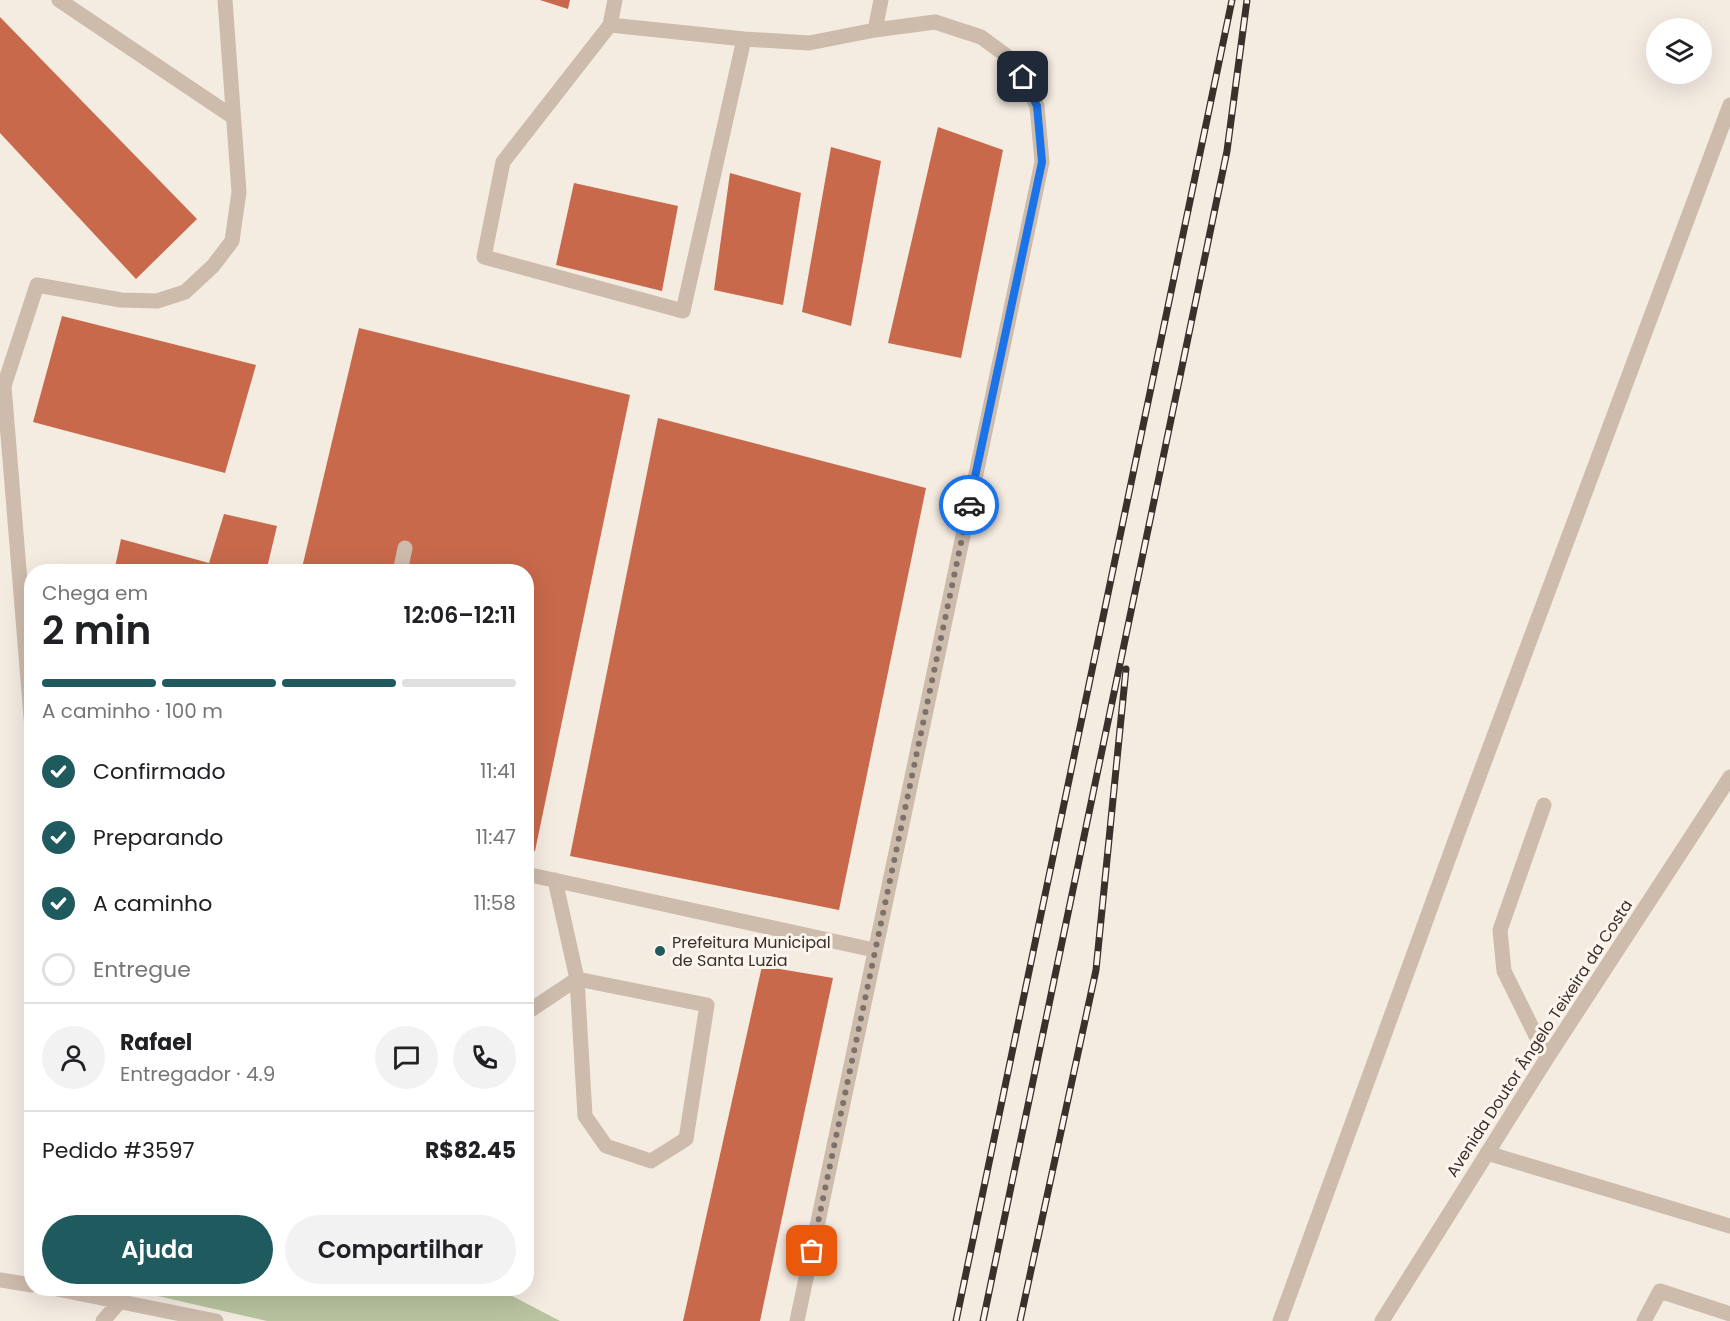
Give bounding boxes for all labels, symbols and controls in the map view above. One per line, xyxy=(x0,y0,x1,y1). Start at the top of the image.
map controls xyxy=(1646,18,1712,84)
button: layers xyxy=(1646,18,1712,84)
pin xyxy=(997,51,1048,102)
icon: home xyxy=(1006,60,1039,93)
courier xyxy=(939,475,999,535)
icon: car xyxy=(953,489,986,522)
text: Chega em xyxy=(42,579,148,607)
text: 12:06–12:11 xyxy=(404,600,516,631)
text: 2 min xyxy=(42,603,151,658)
text: A caminho · 100 m xyxy=(42,697,223,725)
icon: check xyxy=(42,755,75,788)
text: Confirmado xyxy=(93,756,226,787)
text: 11:41 xyxy=(480,757,516,785)
icon: check xyxy=(42,821,75,854)
text: Preparando xyxy=(93,822,223,853)
text: 11:47 xyxy=(475,823,516,851)
icon: check xyxy=(42,887,75,920)
text: A caminho xyxy=(93,888,212,919)
text: 11:58 xyxy=(474,889,516,917)
street label: Avenida Doutor Ângelo Teixeira da Costa xyxy=(1441,895,1638,1182)
place label: Prefeitura Municipal de Santa Luzia xyxy=(672,931,831,972)
marker: Prefeitura Municipal de Santa Luzia xyxy=(653,944,667,958)
text: Entregue xyxy=(93,954,191,985)
button: person xyxy=(42,1026,105,1089)
button: chat xyxy=(375,1026,438,1089)
button: phone xyxy=(453,1026,516,1089)
text: Rafael xyxy=(120,1027,192,1058)
text: Entregador · 4.9 xyxy=(120,1060,275,1088)
text: Pedido #3597 xyxy=(42,1135,195,1166)
text: R$82.45 xyxy=(425,1135,516,1166)
button: Ajuda xyxy=(42,1215,273,1284)
button: Compartilhar xyxy=(285,1215,516,1284)
pin xyxy=(786,1225,837,1276)
icon: bag xyxy=(795,1234,828,1267)

